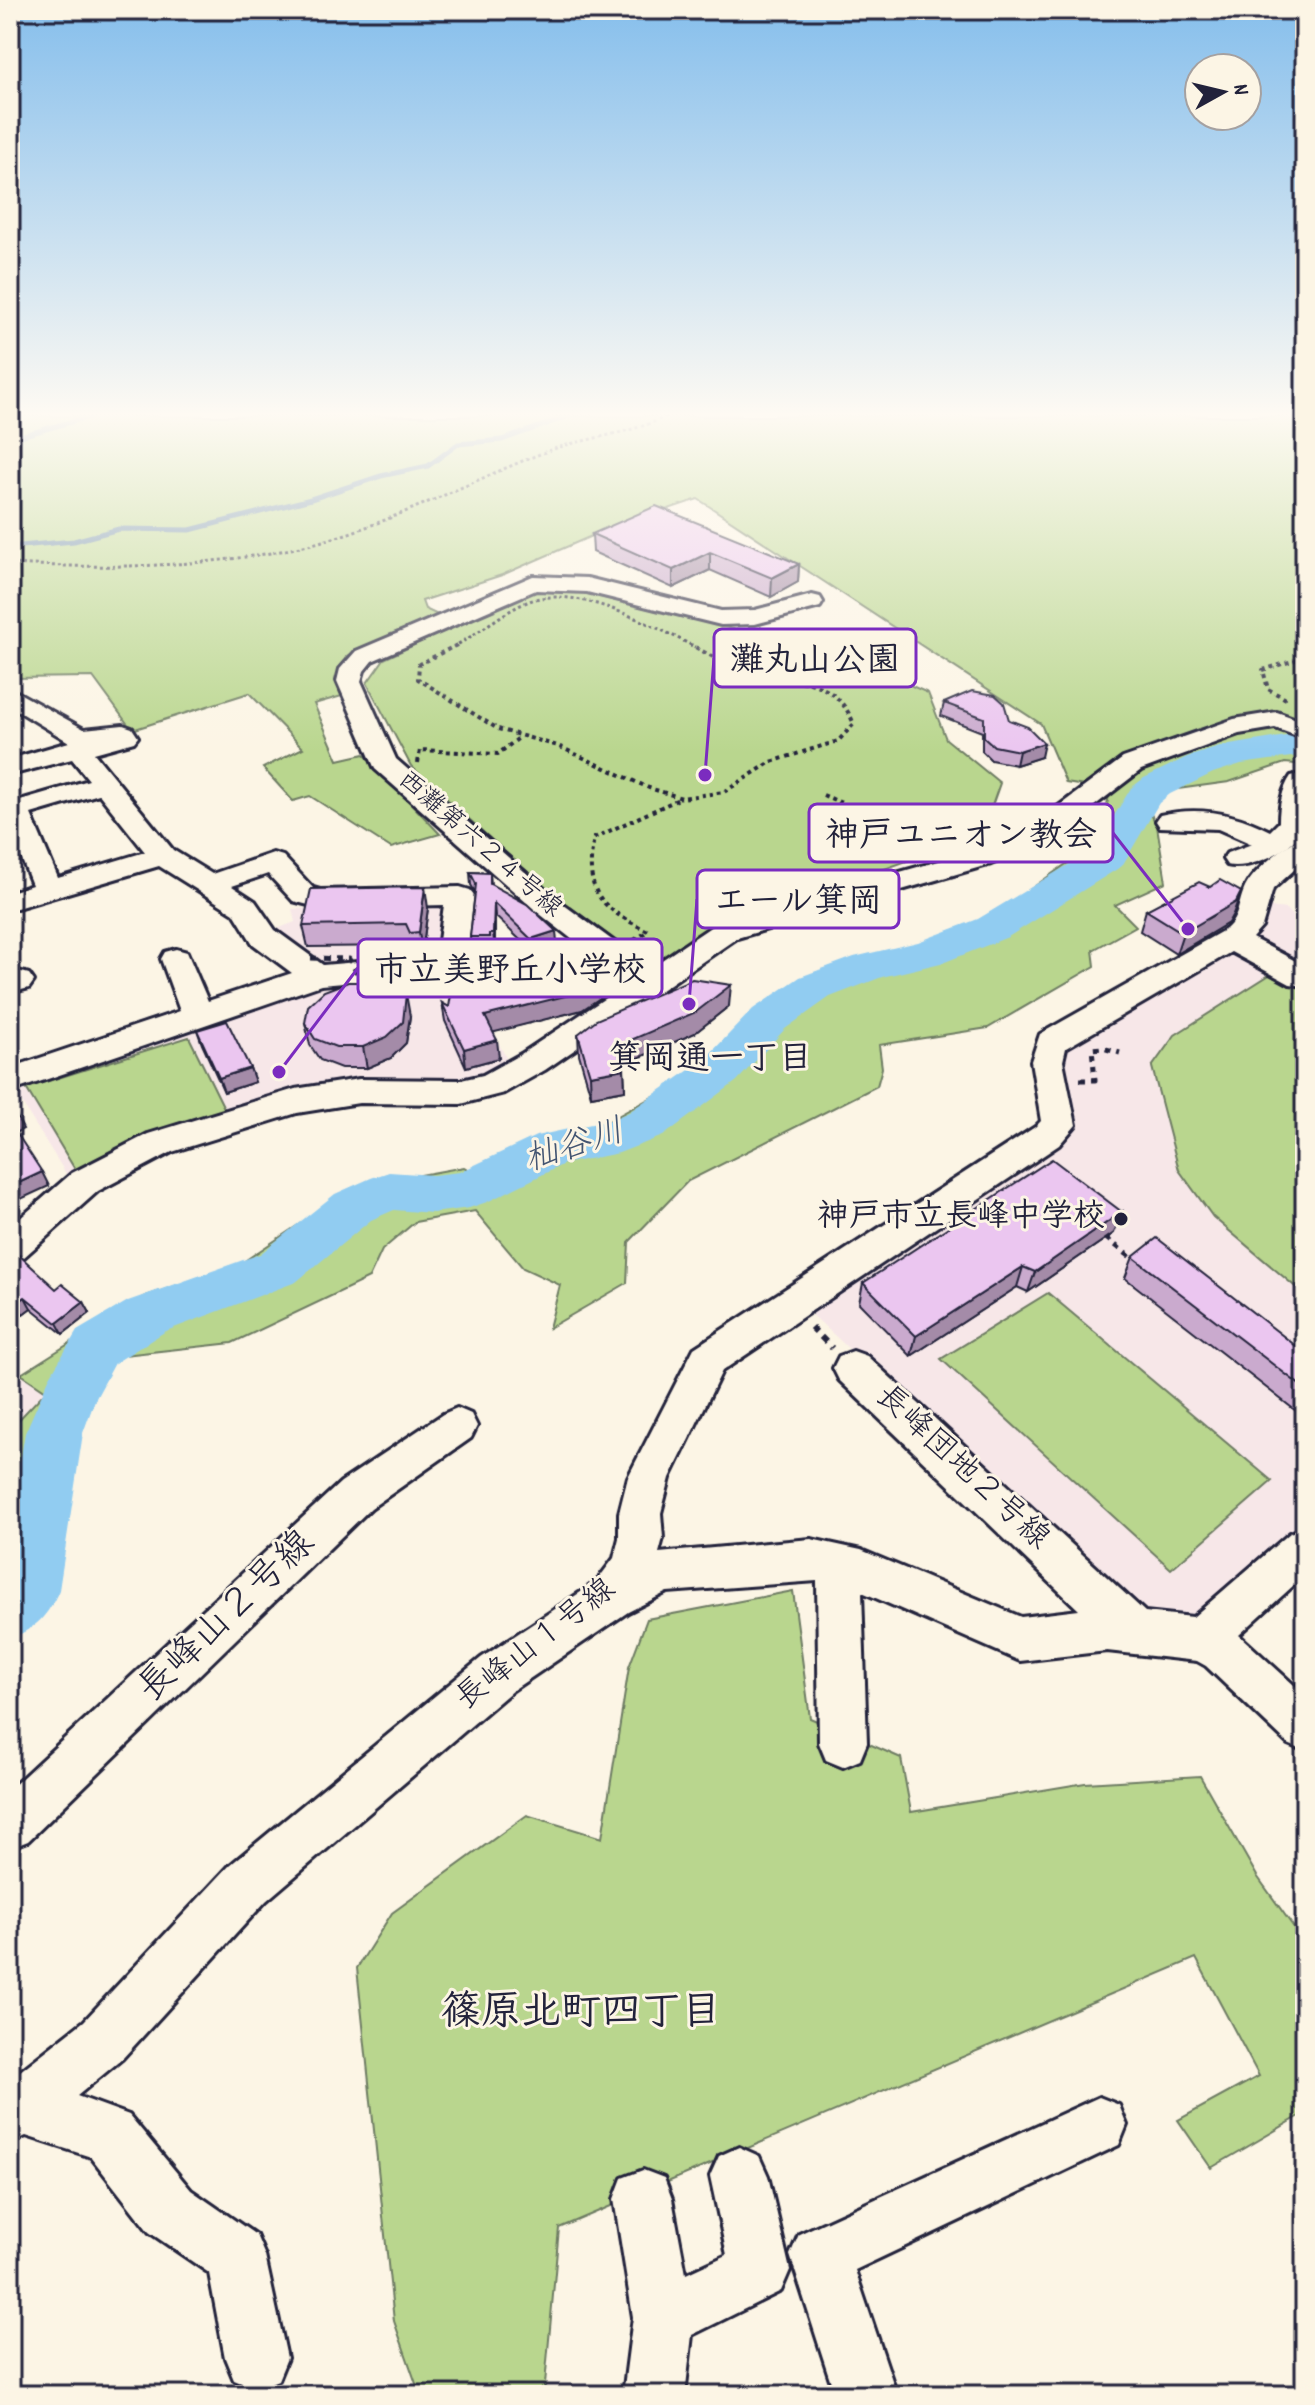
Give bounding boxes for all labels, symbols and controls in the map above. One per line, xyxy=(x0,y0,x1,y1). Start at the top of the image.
north arrow xyxy=(1183,52,1263,132)
text: N xyxy=(1223,82,1255,97)
callout: 灘丸山公園 xyxy=(714,629,916,687)
text: 灘丸山公園 xyxy=(730,639,900,688)
street label: 西灘第六２４号線 xyxy=(388,763,570,927)
callout: 神戸ユニオン教会 xyxy=(809,804,1113,862)
text: 神戸ユニオン教会 xyxy=(825,814,1097,863)
callout: エール箕岡 xyxy=(697,870,899,928)
text: エール箕岡 xyxy=(714,880,882,929)
callout: 市立美野丘小学校 xyxy=(358,939,662,997)
text: 市立美野丘小学校 xyxy=(374,949,646,998)
district label: 箕岡通一丁目 xyxy=(608,1037,812,1086)
water label: 杣谷川 xyxy=(519,1109,631,1187)
place label: 神戸市立長峰中学校 xyxy=(817,1196,1105,1242)
marker: 神戸市立長峰中学校 xyxy=(1112,1210,1130,1228)
street label: 長峰団地２号線 xyxy=(863,1376,1059,1562)
street label: 長峰山２号線 xyxy=(127,1519,329,1717)
street label: 長峰山１号線 xyxy=(447,1569,627,1723)
district label: 篠原北町四丁目 xyxy=(441,1987,721,2044)

